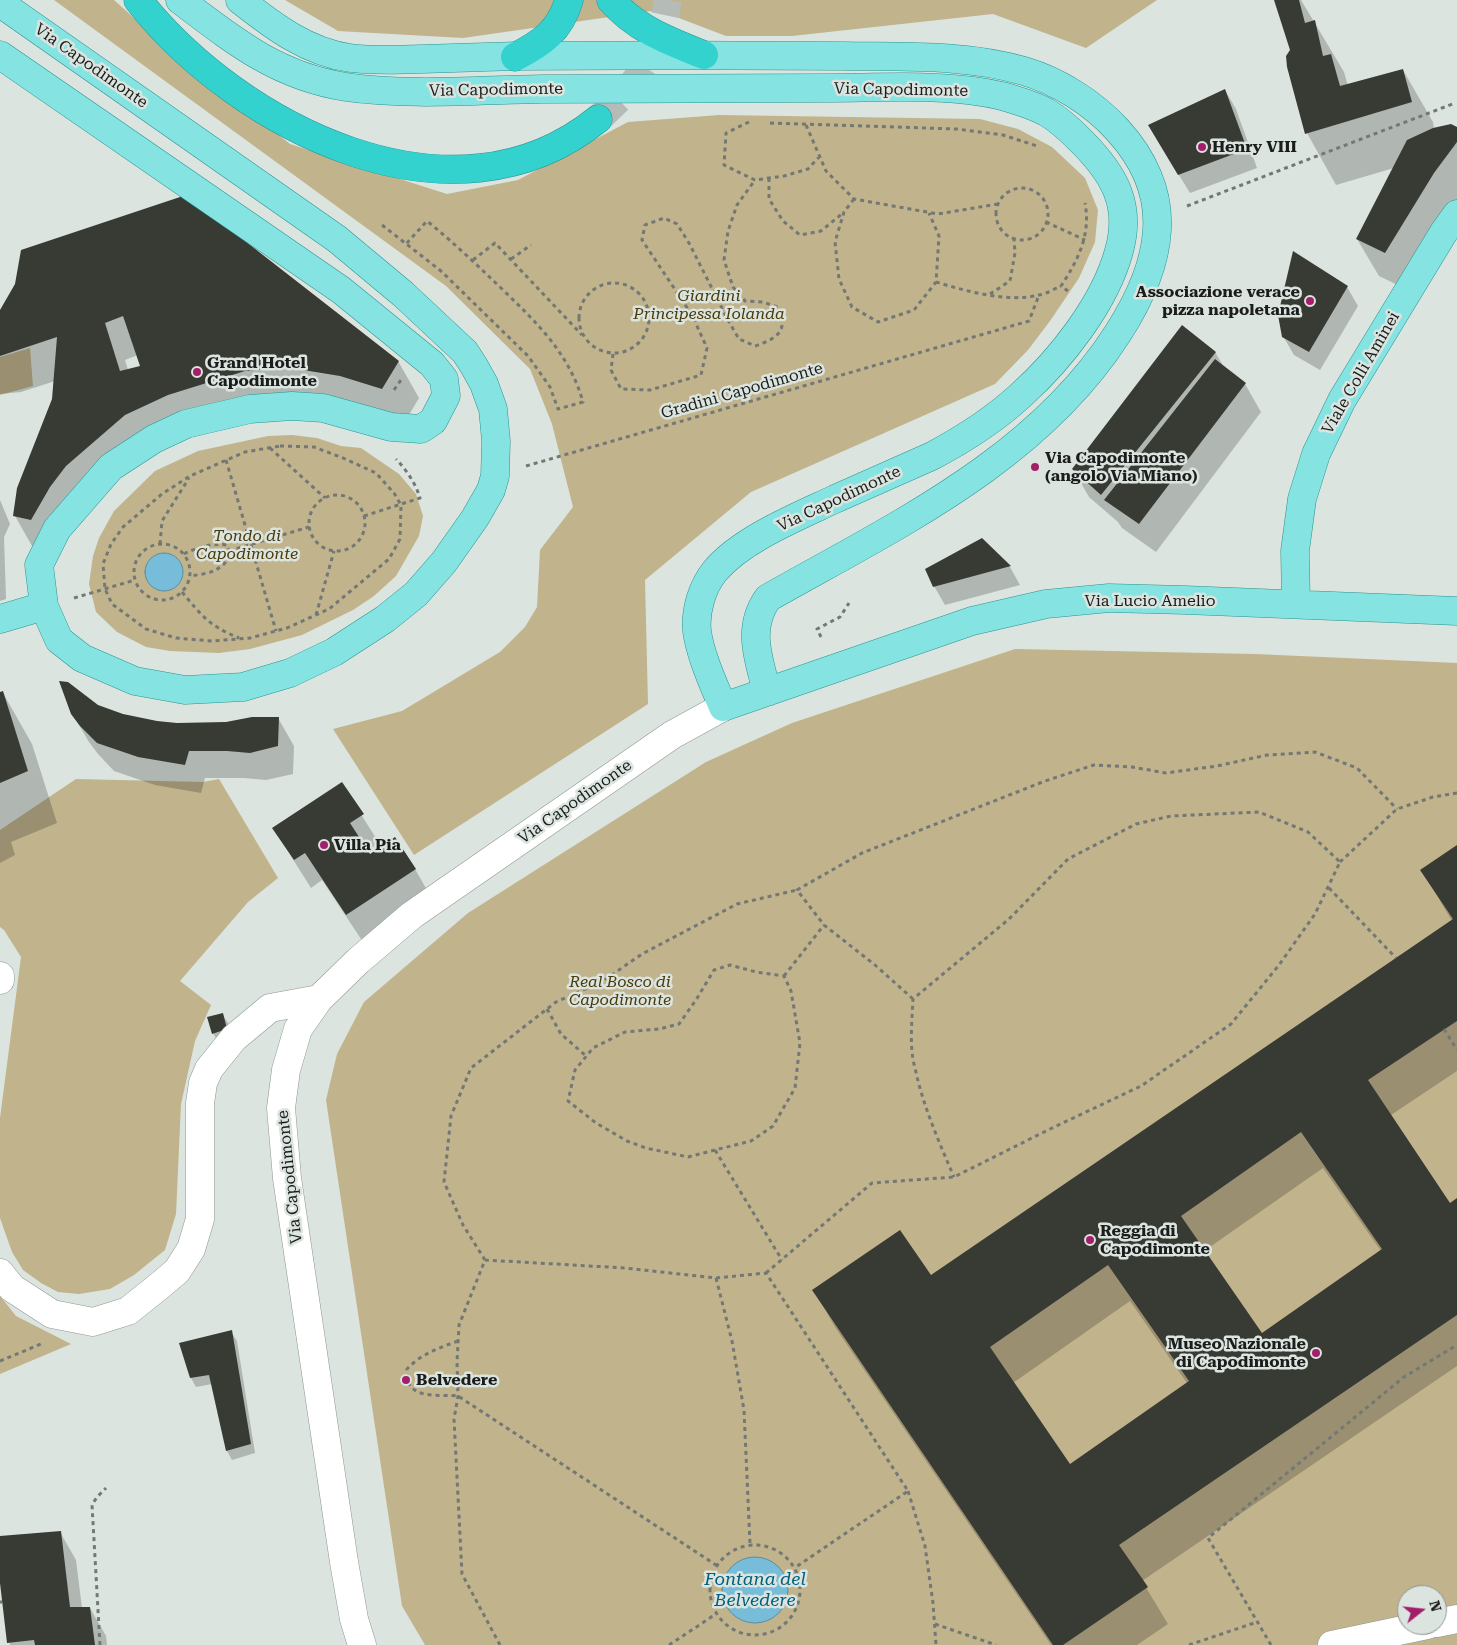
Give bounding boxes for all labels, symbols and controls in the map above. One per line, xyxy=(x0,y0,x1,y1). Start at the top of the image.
street label: Via Capodimonte xyxy=(31,20,151,112)
street label: Via Capodimonte xyxy=(429,79,563,101)
street label: Via Capodimonte xyxy=(834,79,968,101)
place label: Henry VIII xyxy=(1212,137,1297,157)
marker: Henry VIII xyxy=(1196,141,1208,153)
place label: Associazione verace pizza napoletana xyxy=(1136,282,1300,320)
park label: Giardini Principessa Iolanda xyxy=(633,286,785,324)
marker: Associazione verace pizza napoletana xyxy=(1304,295,1316,307)
street label: Viale Colli Aminei xyxy=(1318,308,1404,438)
place label: Grand Hotel Capodimonte xyxy=(207,353,317,391)
street label: Gradini Capodimonte xyxy=(659,359,825,423)
marker: Grand Hotel Capodimonte xyxy=(191,366,203,378)
place label: Via Capodimonte (angolo Via Miano) xyxy=(1045,448,1198,486)
marker: Via Capodimonte (angolo Via Miano) xyxy=(1029,461,1041,473)
street label: Via Capodimonte xyxy=(774,462,904,536)
park label: Tondo di Capodimonte xyxy=(196,526,298,564)
street label: Via Lucio Amelio xyxy=(1084,591,1216,611)
street label: Via Capodimonte xyxy=(515,756,635,848)
place label: Villa Pia xyxy=(334,835,401,855)
marker: Villa Pia xyxy=(318,839,330,851)
park label: Real Bosco di Capodimonte xyxy=(569,972,671,1010)
street label: Via Capodimonte xyxy=(273,1109,307,1245)
place label: Reggia di Capodimonte xyxy=(1100,1221,1210,1259)
marker: Reggia di Capodimonte xyxy=(1084,1234,1096,1246)
place label: Museo Nazionale di Capodimonte xyxy=(1168,1334,1306,1372)
marker: Museo Nazionale di Capodimonte xyxy=(1310,1347,1322,1359)
place label: Belvedere xyxy=(416,1370,497,1390)
marker: Belvedere xyxy=(400,1374,412,1386)
water label: Fontana del Belvedere xyxy=(704,1569,806,1612)
north arrow xyxy=(1397,1585,1447,1635)
text: N xyxy=(1426,1599,1445,1614)

